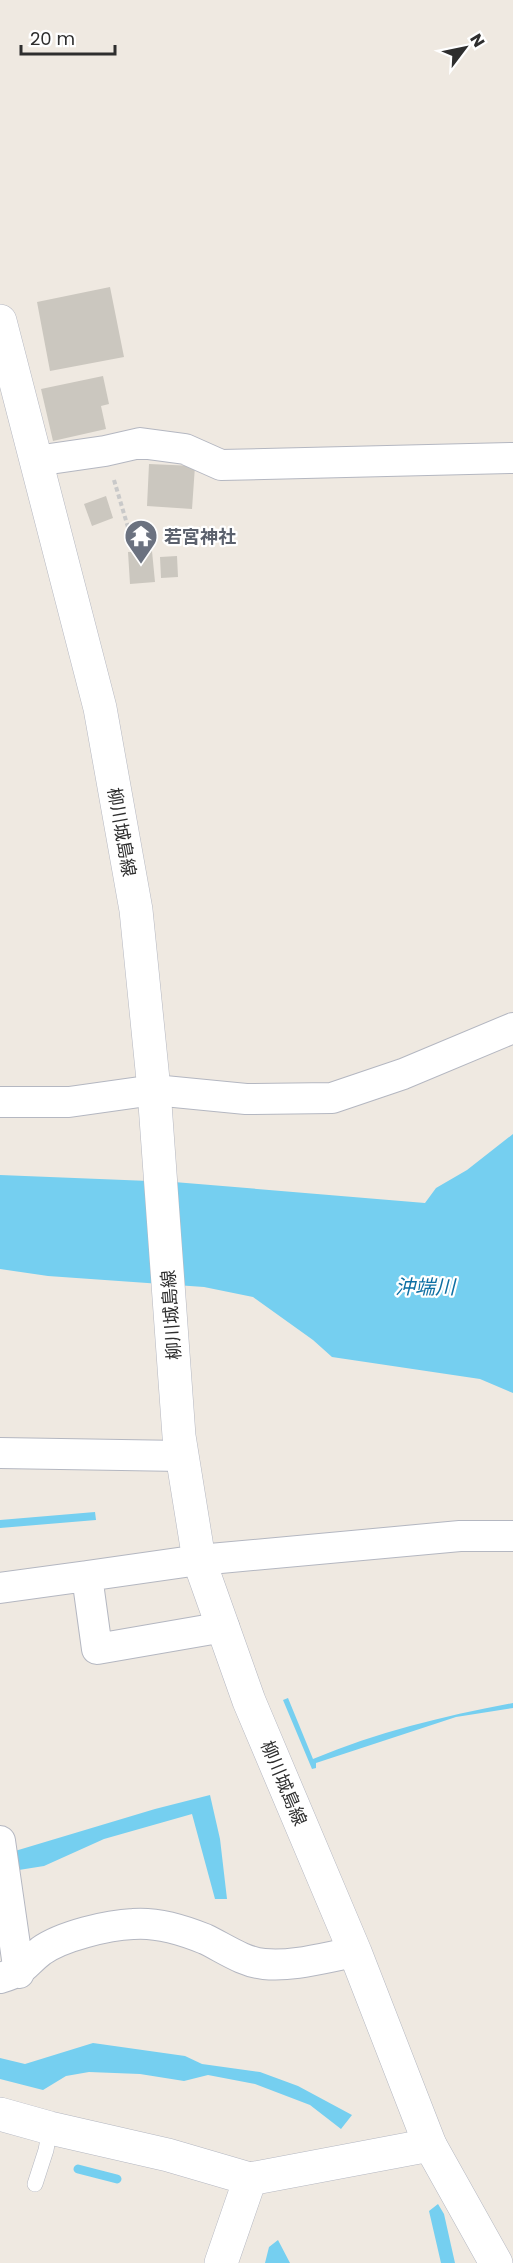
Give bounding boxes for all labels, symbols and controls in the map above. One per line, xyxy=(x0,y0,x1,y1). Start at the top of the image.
scale bar xyxy=(21,18,116,56)
north arrow xyxy=(435,18,495,78)
text: 20 m xyxy=(30,26,75,51)
text: N xyxy=(464,29,490,52)
temple icon: 若宮神社 xyxy=(123,518,159,565)
place label: 若宮神社 xyxy=(164,524,236,549)
street label: 柳川城島線 xyxy=(102,786,142,878)
street label: 柳川城島線 xyxy=(155,1269,187,1361)
water label: 沖端川 xyxy=(395,1273,457,1301)
street label: 柳川城島線 xyxy=(255,1737,313,1829)

